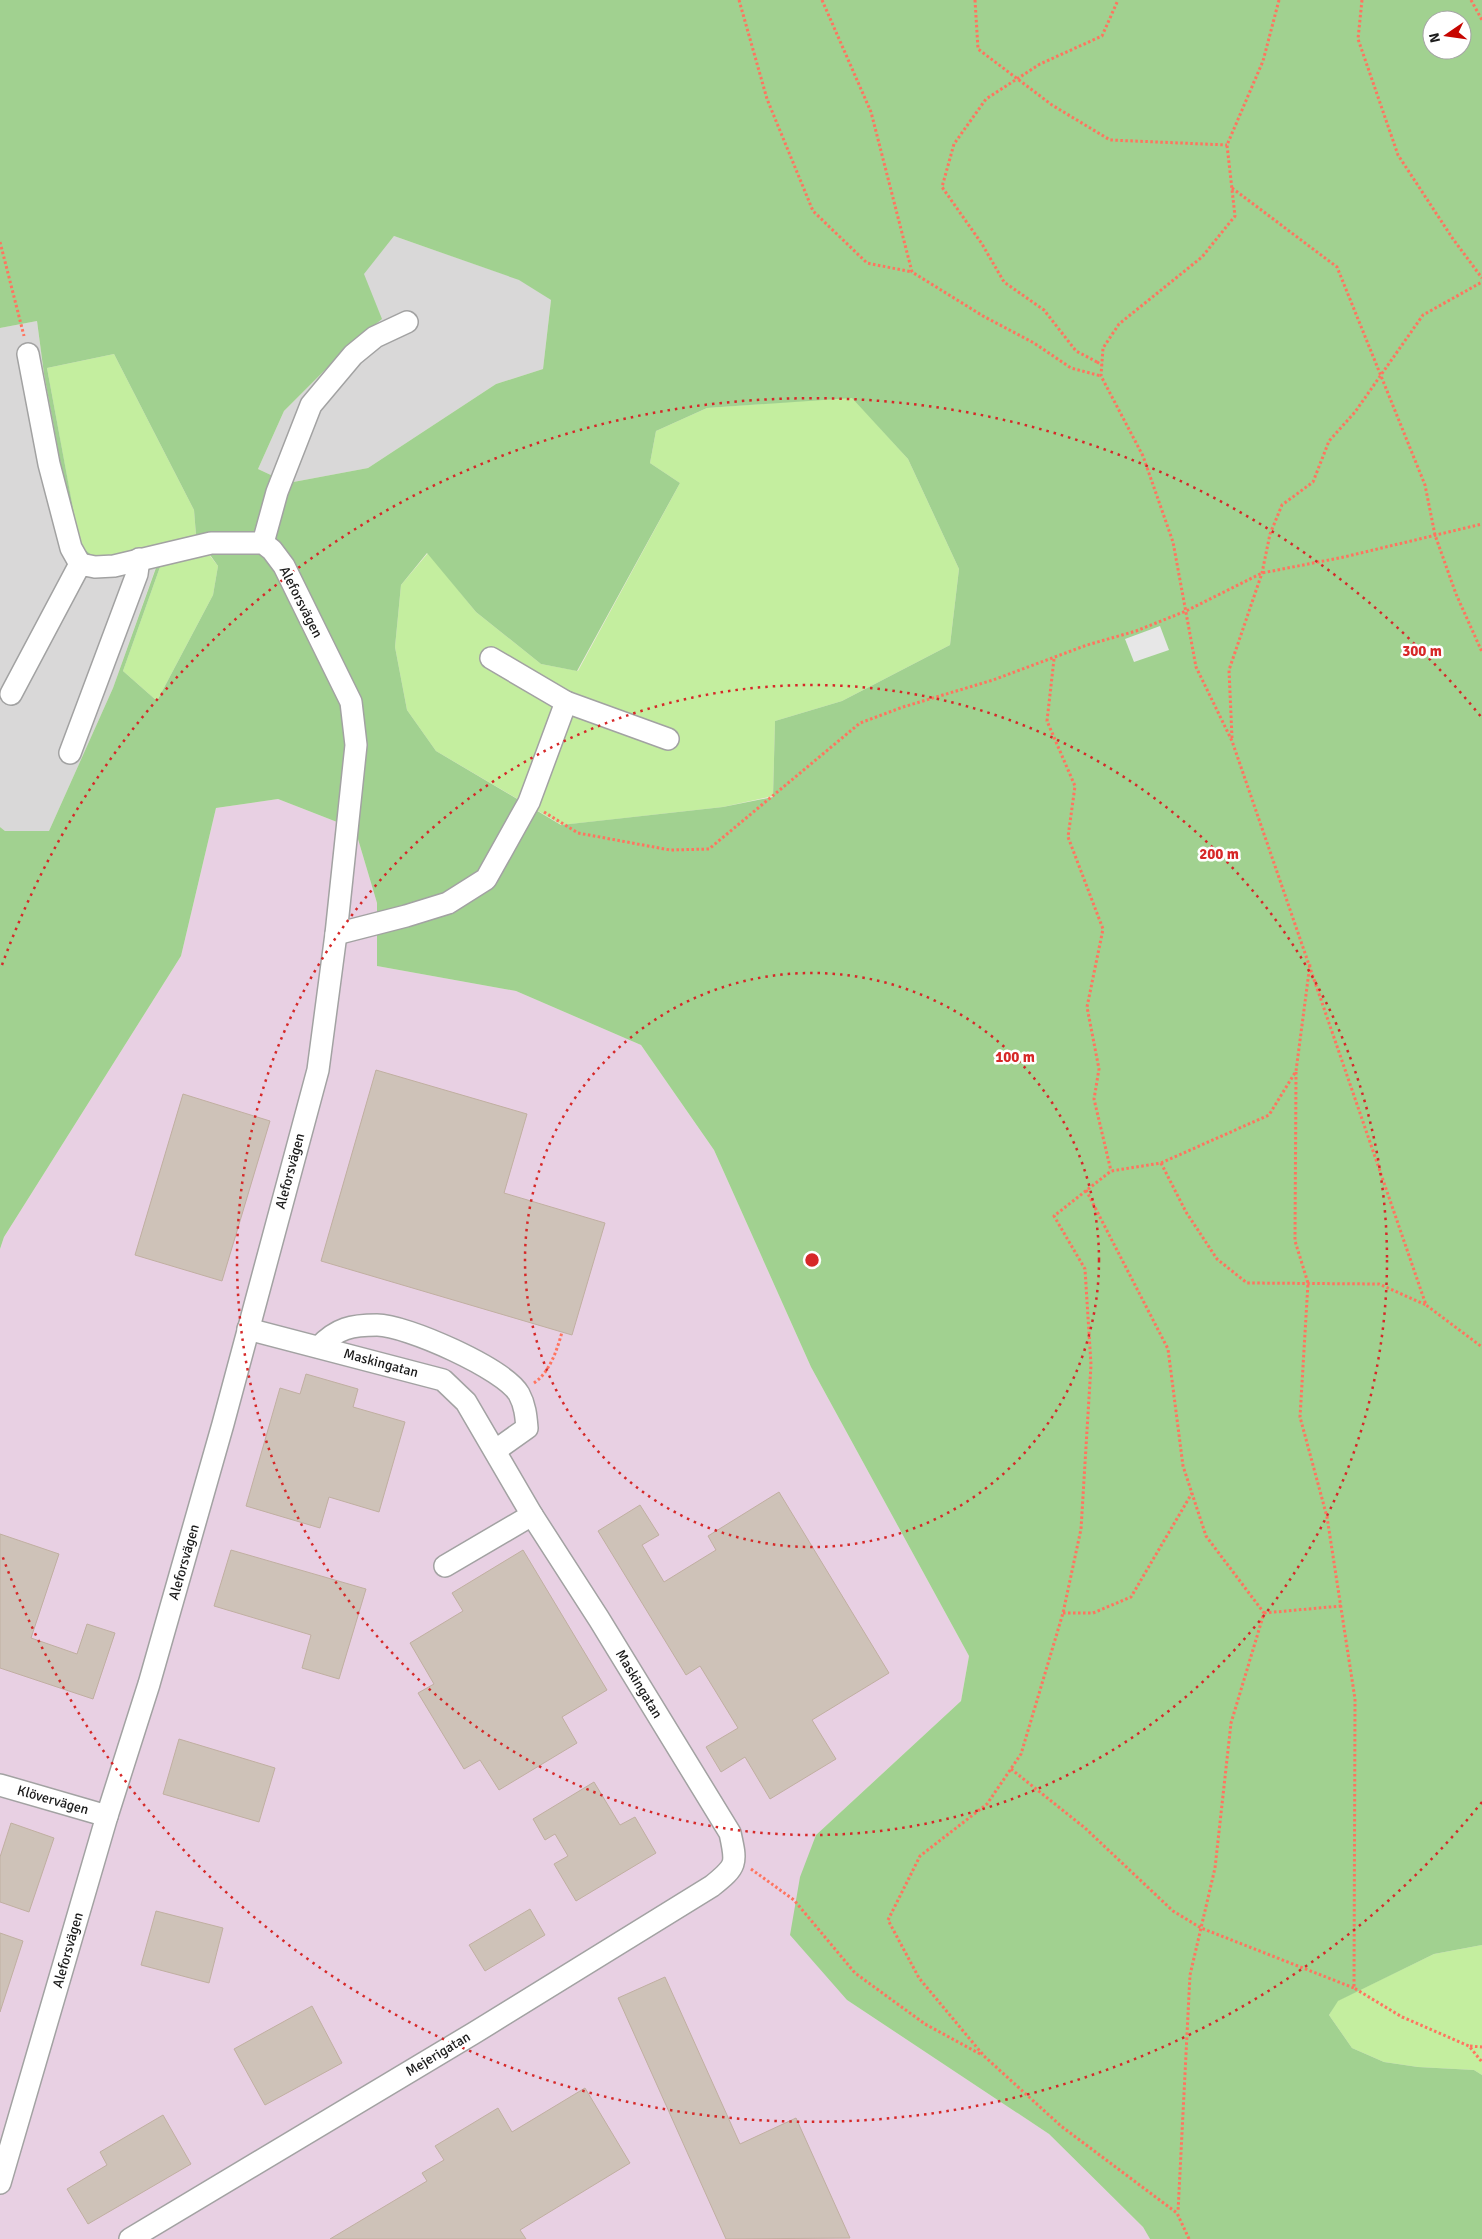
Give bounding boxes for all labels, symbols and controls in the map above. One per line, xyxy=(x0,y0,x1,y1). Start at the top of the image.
north arrow xyxy=(1422,10,1472,60)
text: N xyxy=(1425,31,1444,44)
street label: Aleforsvägen xyxy=(276,563,326,641)
text: 300 m xyxy=(1402,642,1442,660)
text: 200 m xyxy=(1199,845,1239,863)
text: 100 m xyxy=(995,1048,1035,1066)
street label: Aleforsvägen xyxy=(272,1131,308,1211)
centre of rings xyxy=(803,1251,821,1269)
street label: Maskingatan xyxy=(342,1345,420,1381)
street label: Aleforsvägen xyxy=(165,1522,203,1602)
street label: Maskingatan xyxy=(612,1647,666,1721)
street label: Klövervägen xyxy=(15,1782,91,1818)
street label: Aleforsvägen xyxy=(49,1910,87,1990)
street label: Mejerigatan xyxy=(403,2028,473,2080)

